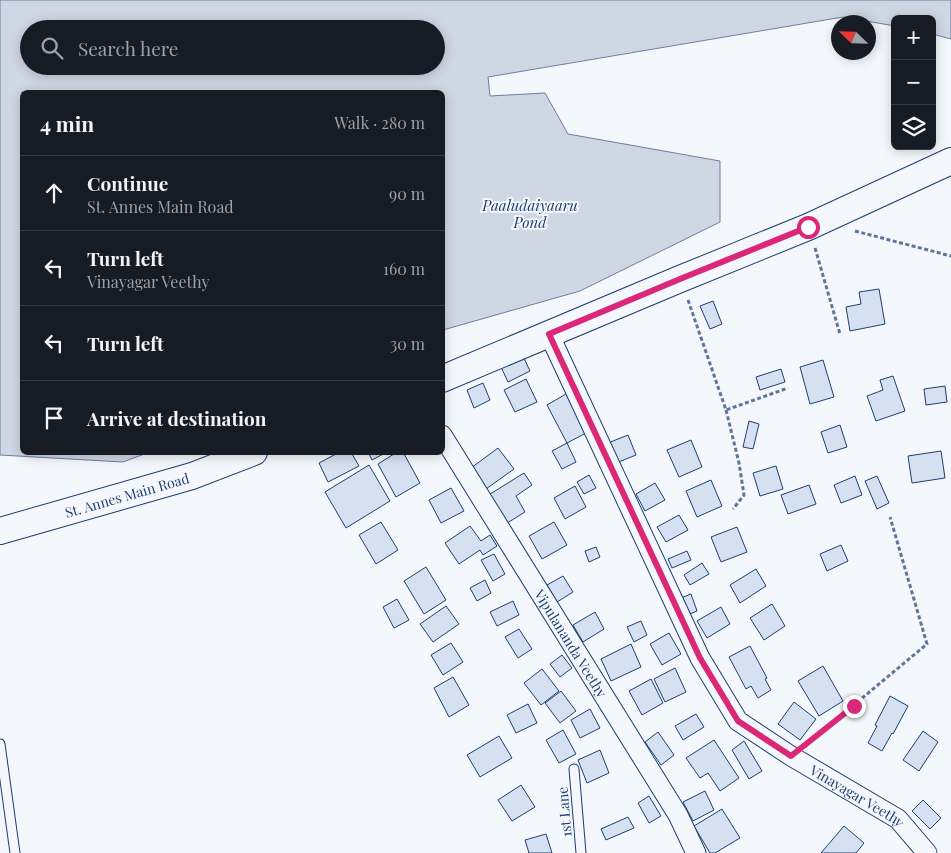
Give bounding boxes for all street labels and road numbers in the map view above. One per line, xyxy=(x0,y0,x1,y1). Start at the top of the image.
street label: St. Annes Main Road xyxy=(63,468,191,521)
street label: Vipulananda Veethy xyxy=(530,585,612,701)
street label: Vinayagar Veethy xyxy=(806,759,910,830)
street label: 1st Lane xyxy=(552,786,576,838)

